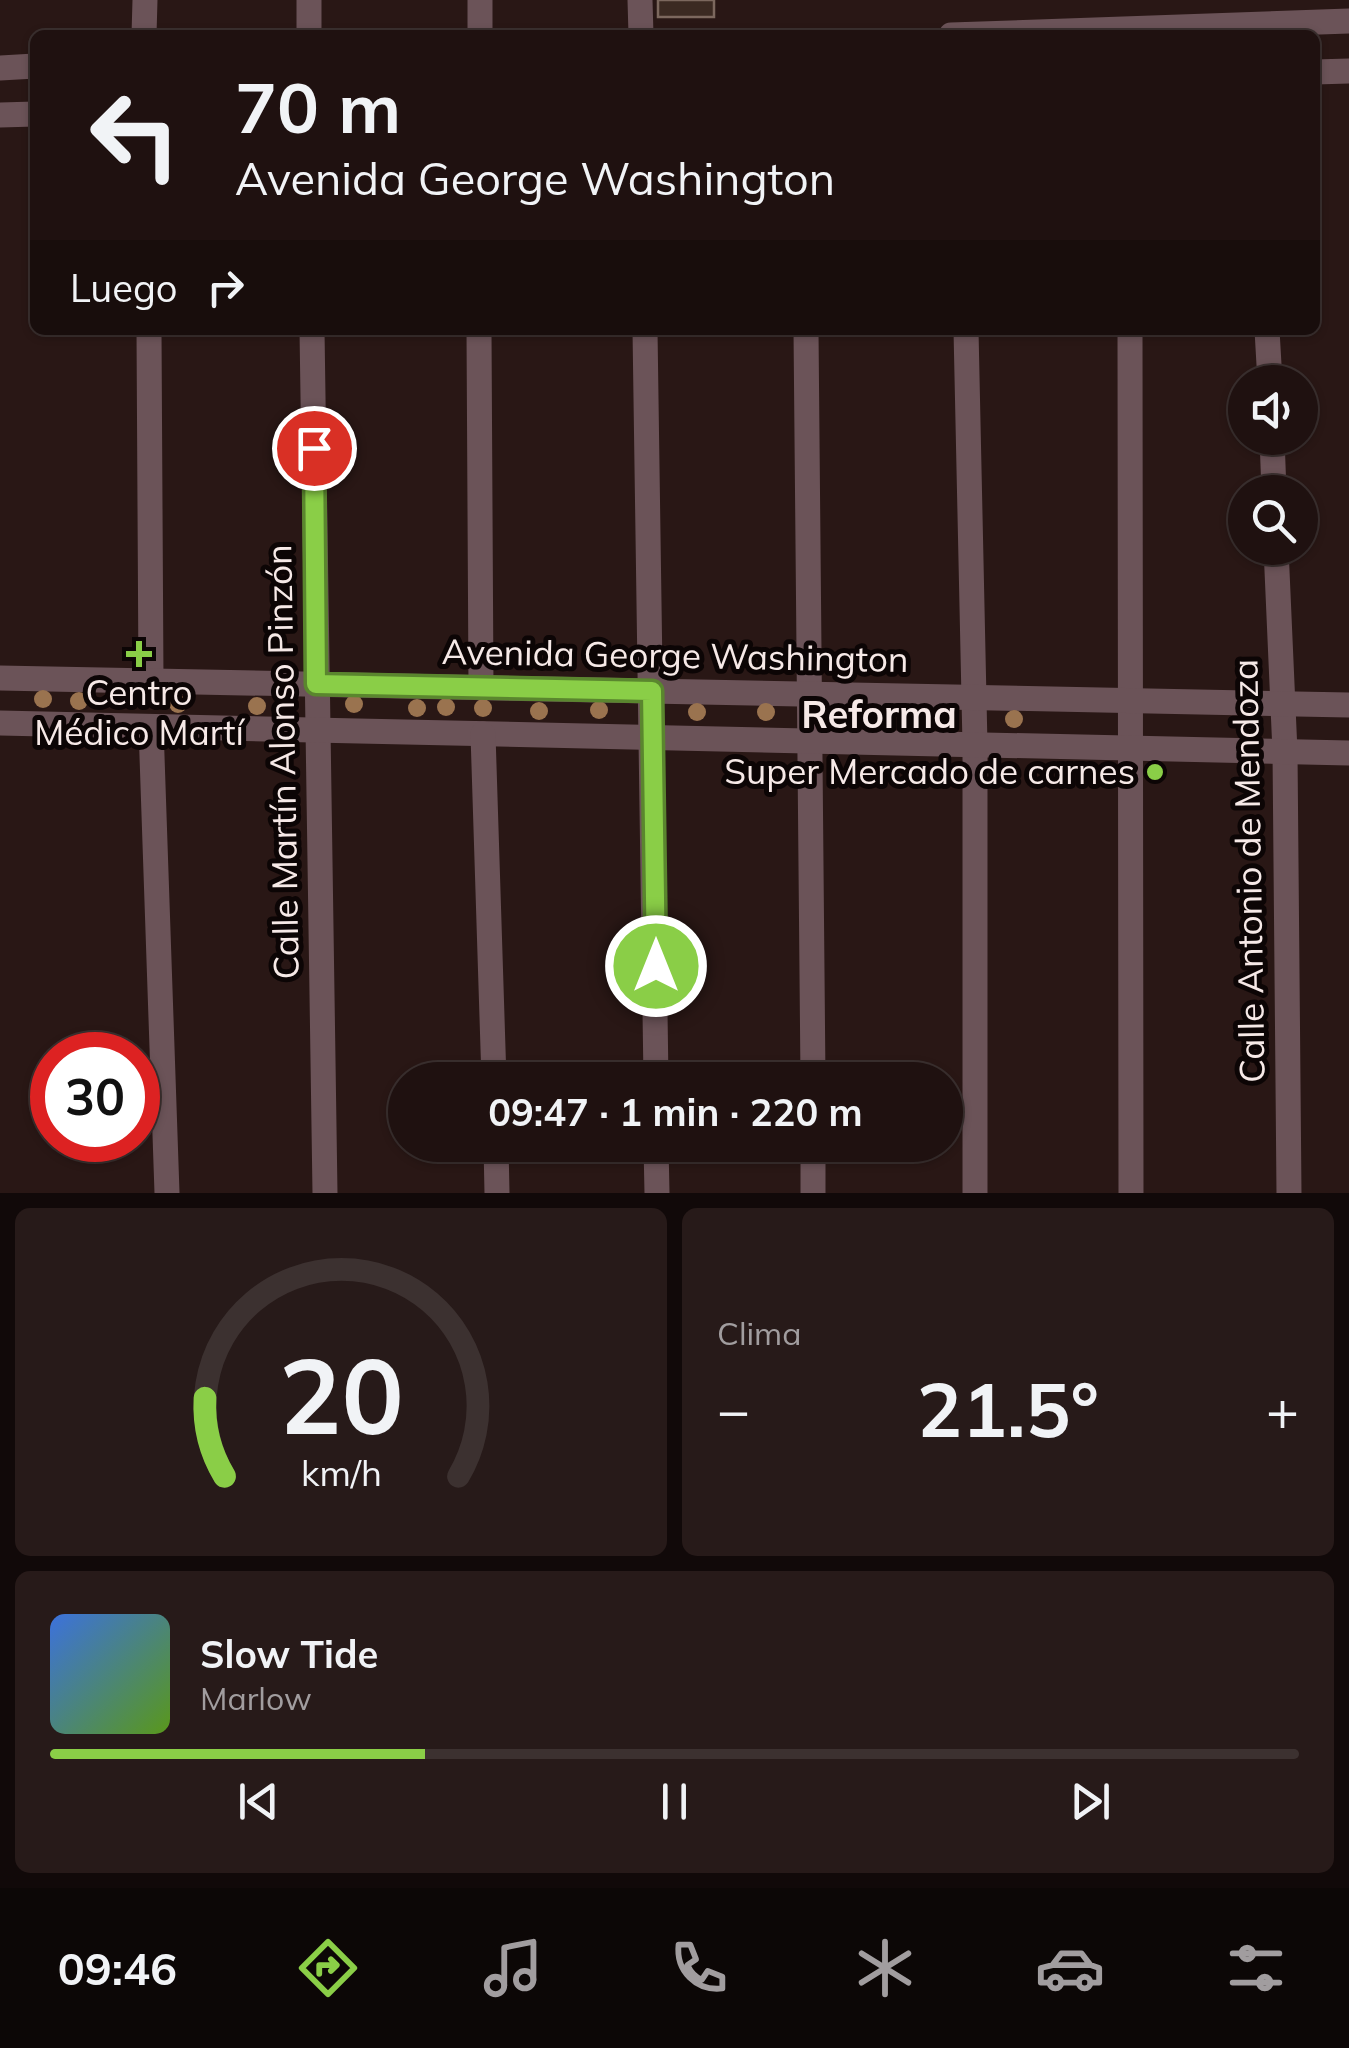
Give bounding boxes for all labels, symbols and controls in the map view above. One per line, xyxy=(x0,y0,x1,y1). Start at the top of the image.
text: 70 m xyxy=(235,63,401,151)
icon: left xyxy=(70,70,200,200)
text: Avenida George Washington xyxy=(235,150,835,206)
icon: right xyxy=(198,260,253,315)
text: Luego xyxy=(70,264,178,312)
map controls xyxy=(1228,365,1318,565)
button: sound xyxy=(1228,365,1318,455)
pin xyxy=(272,406,357,491)
icon: arrive xyxy=(287,421,342,476)
button: search xyxy=(1228,475,1318,565)
street label: Calle Martín Alonso Pinzón xyxy=(256,544,308,980)
street label: Avenida George Washington xyxy=(441,629,909,681)
marker: Centro Médico Martí xyxy=(126,641,152,667)
street label: Calle Antonio de Mendoza xyxy=(1222,659,1274,1083)
place label: Centro Médico Martí xyxy=(34,670,246,754)
district label: Reforma xyxy=(801,690,957,738)
place label: Super Mercado de carnes xyxy=(724,749,1135,793)
marker: Super Mercado de carnes xyxy=(1144,761,1166,783)
position arrow xyxy=(604,914,708,1018)
speed limit sign: 30 xyxy=(30,1032,160,1162)
text: 09:47 · 1 min · 220 m xyxy=(488,1088,863,1136)
text: Clima xyxy=(717,1313,801,1353)
text: 20 xyxy=(279,1329,403,1460)
text: 21.5° xyxy=(917,1362,1099,1456)
text: − xyxy=(717,1375,750,1444)
text: + xyxy=(1266,1375,1299,1444)
text: km/h xyxy=(301,1450,381,1495)
text: Slow Tide xyxy=(200,1630,378,1678)
text: Marlow xyxy=(200,1678,312,1718)
icon: previous xyxy=(231,1774,286,1829)
icon: pause xyxy=(647,1774,702,1829)
icon: next xyxy=(1063,1774,1118,1829)
icon: directions xyxy=(293,1933,363,2003)
icon: music xyxy=(478,1933,548,2003)
icon: phone xyxy=(664,1933,734,2003)
icon: climate xyxy=(850,1933,920,2003)
icon: car xyxy=(1035,1933,1105,2003)
icon: filters xyxy=(1221,1933,1291,2003)
text: 09:46 xyxy=(58,1940,177,1996)

